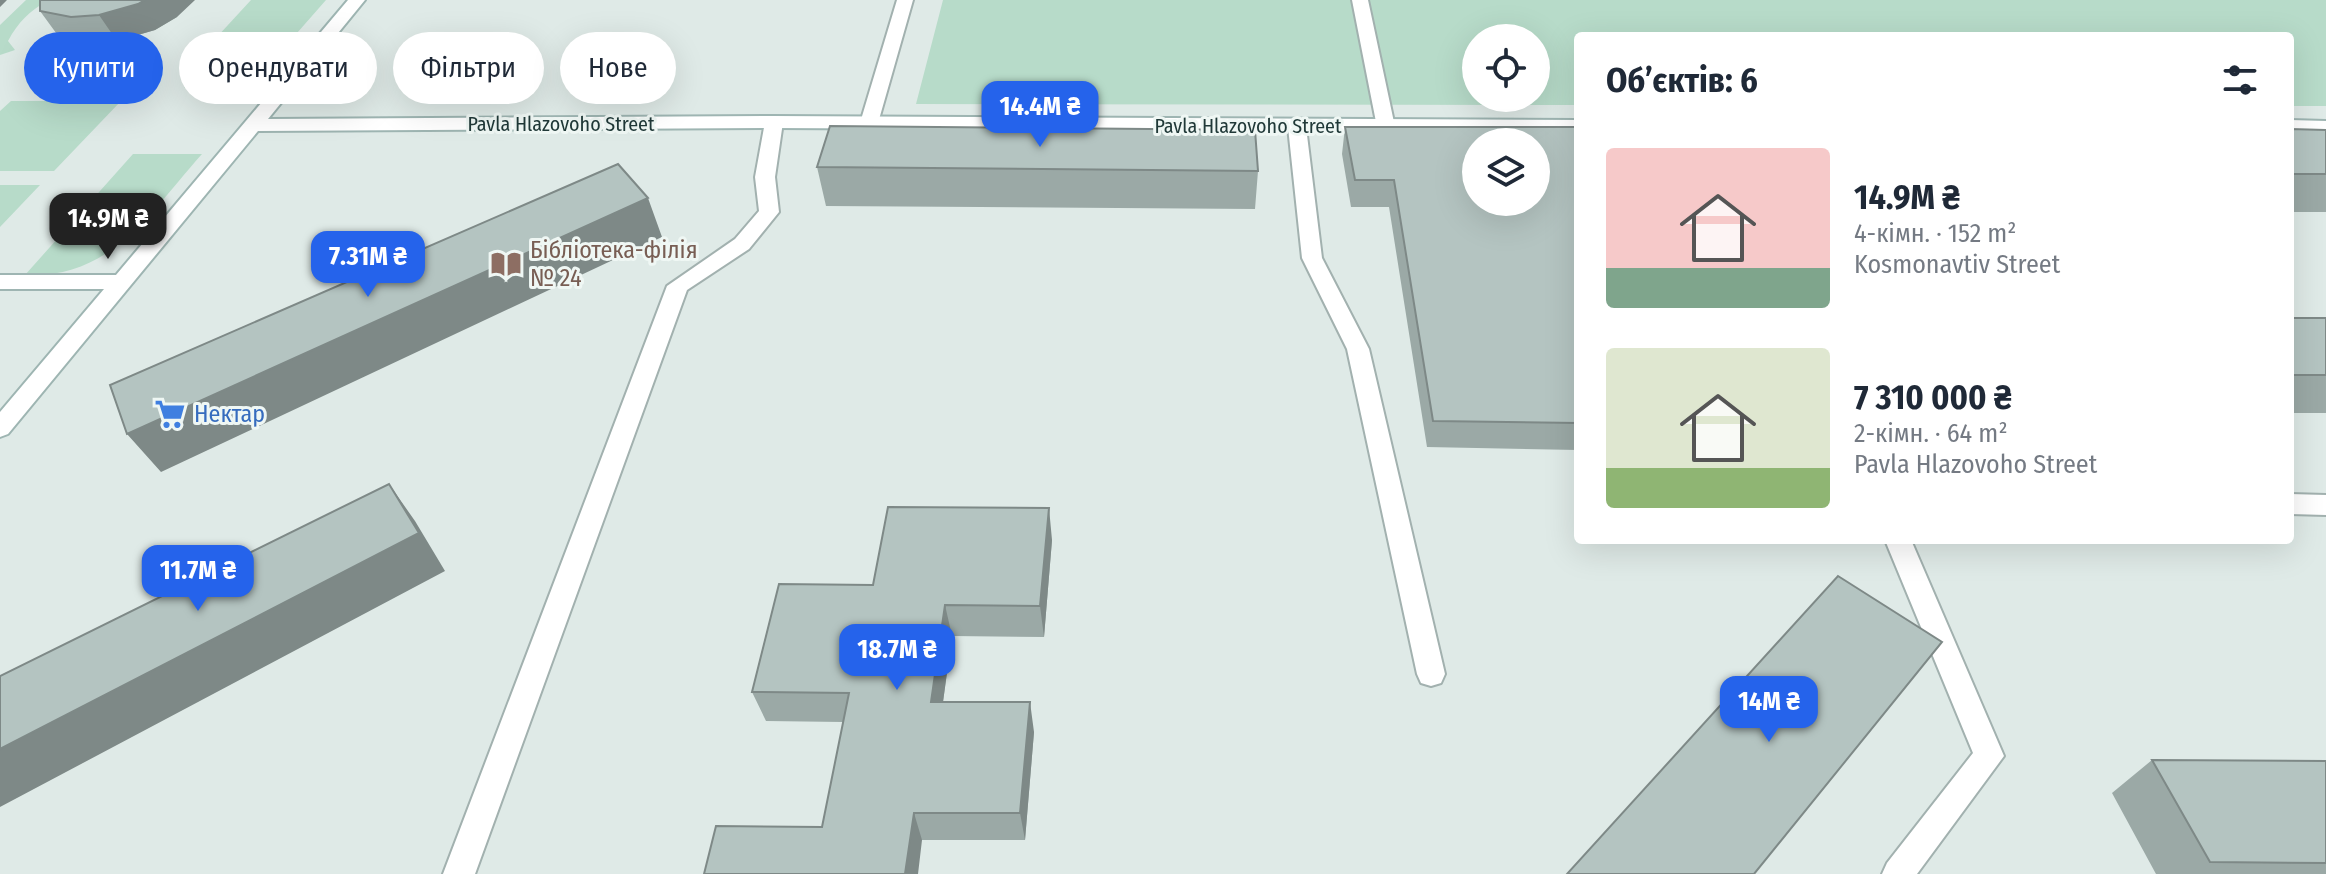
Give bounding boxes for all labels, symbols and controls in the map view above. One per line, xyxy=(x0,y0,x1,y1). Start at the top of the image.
map controls xyxy=(1462,24,1550,216)
button: locate xyxy=(1462,24,1550,112)
chip: Купити xyxy=(24,32,163,104)
chip: Орендувати xyxy=(179,32,377,104)
chip: Фільтри xyxy=(393,32,544,104)
chip: Нове xyxy=(560,32,676,104)
icon: filters xyxy=(2218,58,2262,102)
text: Об’єктів: 6 xyxy=(1606,60,1758,101)
pin: 14.4M ₴ xyxy=(966,81,1114,149)
text: 14.4M ₴ xyxy=(1000,91,1081,122)
street label: Pavla Hlazovoho Street xyxy=(467,112,655,136)
street label: Pavla Hlazovoho Street xyxy=(1154,114,1342,138)
button: layers xyxy=(1462,128,1550,216)
text: 14.9M ₴ xyxy=(1854,177,1960,218)
icon: home xyxy=(1670,180,1766,276)
pin: 14.9M ₴ xyxy=(34,193,182,261)
text: 14.9M ₴ xyxy=(67,203,149,234)
text: 4-кімн. · 152 m² xyxy=(1854,218,2017,249)
pin: 7.31M ₴ xyxy=(294,231,442,299)
place label: Бібліотека-філія № 24 xyxy=(530,236,698,292)
text: 7.31M ₴ xyxy=(329,241,407,272)
library icon: Бібліотека-філія № 24 xyxy=(489,247,523,281)
text: Kosmonavtiv Street xyxy=(1854,249,2060,280)
text: 7 310 000 ₴ xyxy=(1854,377,2012,418)
icon: home xyxy=(1670,380,1766,476)
supermarket icon: Нектар xyxy=(153,397,187,431)
place label: Нектар xyxy=(194,400,265,428)
text: 2-кімн. · 64 m² xyxy=(1854,418,2008,449)
text: Pavla Hlazovoho Street xyxy=(1854,449,2097,480)
pin: 11.7M ₴ xyxy=(124,545,272,613)
text: 11.7M ₴ xyxy=(160,555,236,586)
pin: 18.7M ₴ xyxy=(823,624,971,692)
text: 18.7M ₴ xyxy=(857,634,937,665)
pin: 14M ₴ xyxy=(1713,676,1825,744)
text: 14M ₴ xyxy=(1738,686,1800,717)

